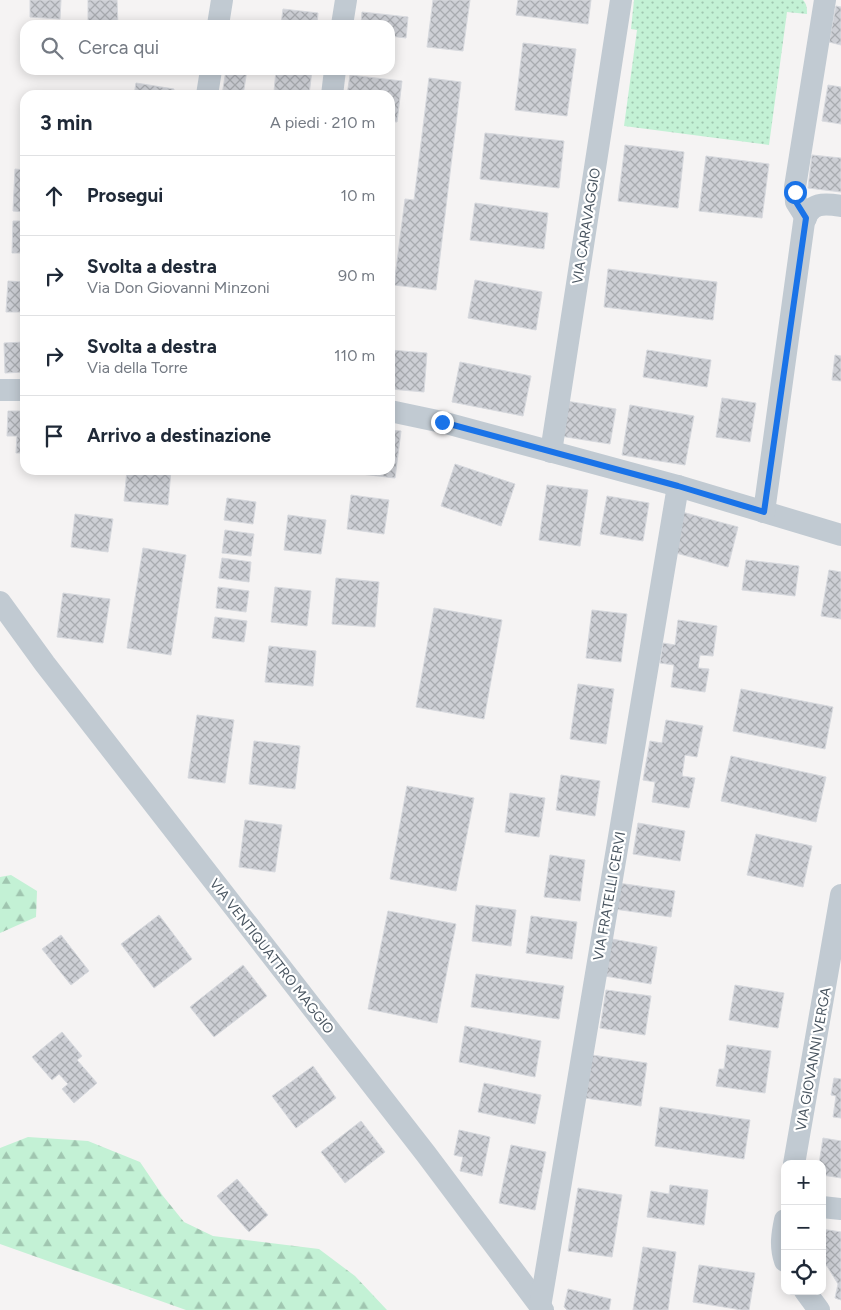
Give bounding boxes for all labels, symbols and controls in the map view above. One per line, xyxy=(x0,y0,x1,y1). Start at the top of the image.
search box xyxy=(20,20,395,75)
icon: search xyxy=(38,34,66,62)
text: Cerca qui xyxy=(78,36,159,59)
text: 3 min xyxy=(40,110,92,135)
text: A piedi · 210 m xyxy=(270,113,375,132)
street label: VIA CARAVAGGIO xyxy=(569,167,604,285)
route start xyxy=(784,181,807,204)
icon: ahead xyxy=(40,182,68,210)
text: Prosegui xyxy=(87,184,163,207)
text: 10 m xyxy=(341,186,375,205)
text: Svolta a destra xyxy=(87,255,217,278)
icon: right xyxy=(40,262,68,290)
text: 90 m xyxy=(338,266,375,285)
text: Via Don Giovanni Minzoni xyxy=(87,278,270,297)
text: Svolta a destra xyxy=(87,335,217,358)
icon: right xyxy=(40,342,68,370)
text: 110 m xyxy=(334,346,375,365)
text: Via della Torre xyxy=(87,358,188,377)
route end xyxy=(431,411,454,434)
icon: arrive xyxy=(40,422,68,450)
text: Arrivo a destinazione xyxy=(87,424,271,447)
street label: VIA FRATELLI CERVI xyxy=(590,830,629,962)
street label: VIA VENTIQUATTRO MAGGIO xyxy=(206,875,338,1037)
street label: VIA GIOVANNI VERGA xyxy=(792,985,835,1132)
map controls xyxy=(781,1160,826,1295)
button: + xyxy=(781,1160,826,1205)
button: − xyxy=(781,1205,826,1250)
button: locate xyxy=(781,1250,826,1295)

